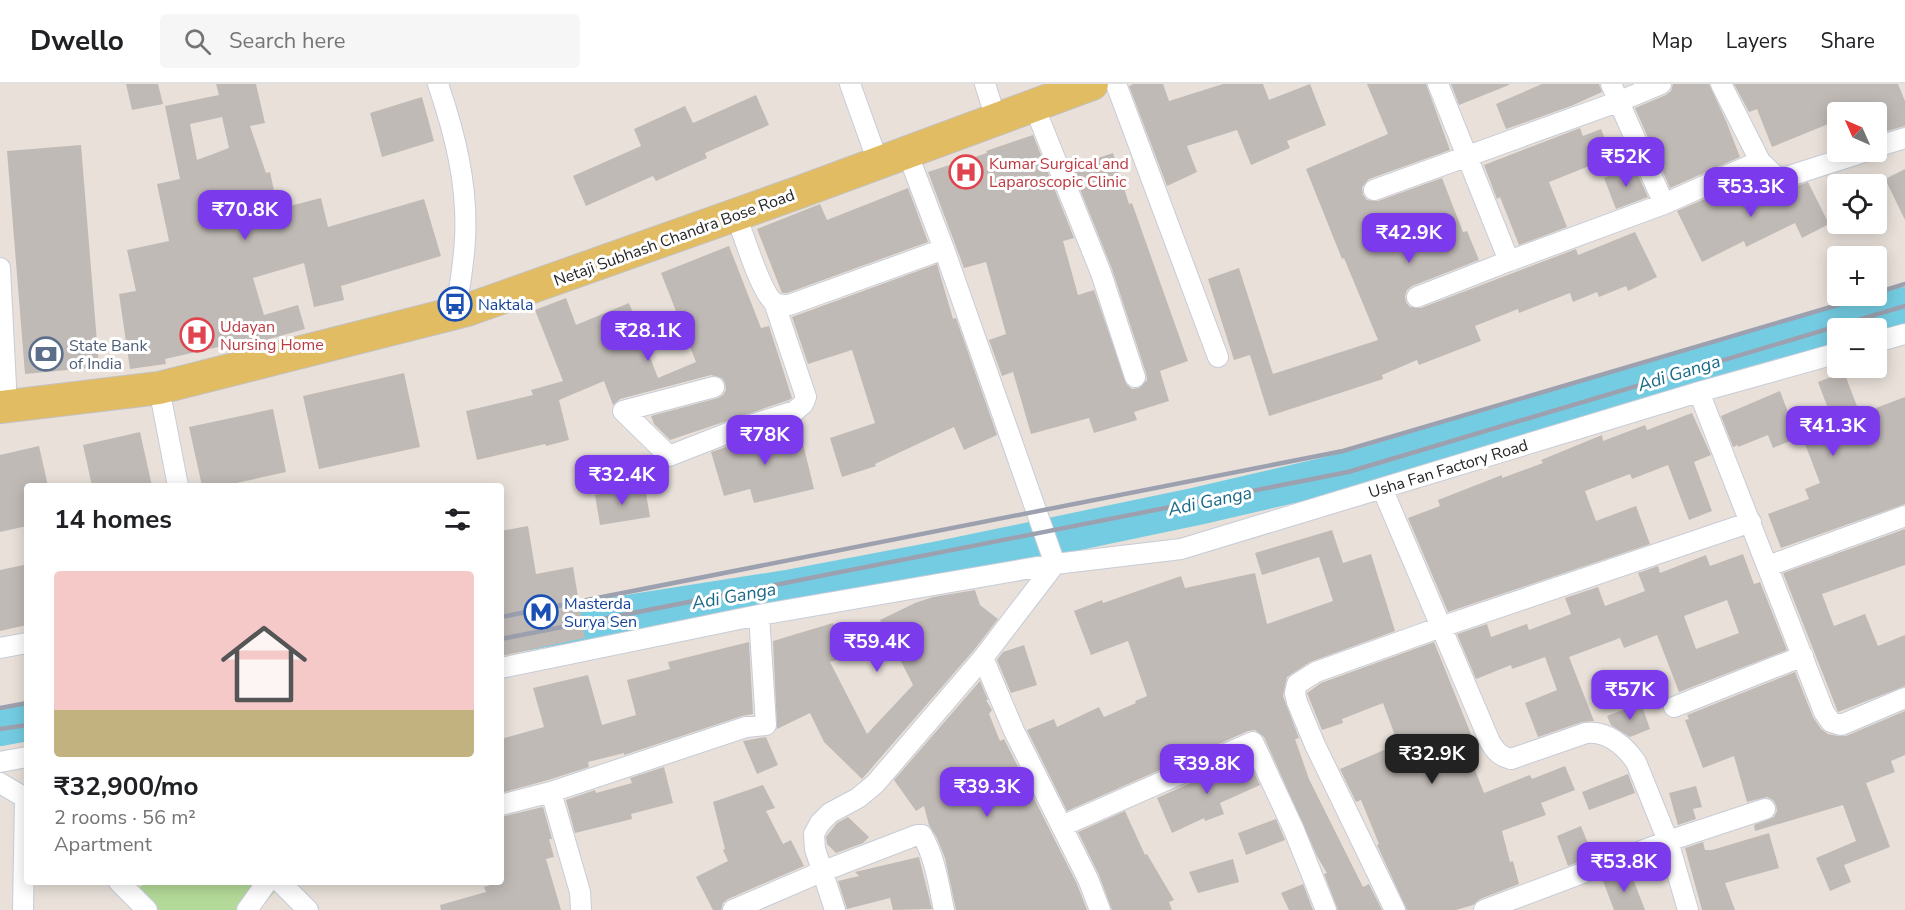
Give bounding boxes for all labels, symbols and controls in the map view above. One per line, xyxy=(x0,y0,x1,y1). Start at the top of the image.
search box xyxy=(160,14,580,68)
text: Dwello xyxy=(30,22,124,60)
icon: search xyxy=(181,25,214,58)
text: Search here xyxy=(229,26,346,56)
text: Map xyxy=(1651,27,1693,55)
text: Layers xyxy=(1726,27,1787,55)
text: Share xyxy=(1820,27,1875,55)
north arrow xyxy=(1827,102,1887,162)
map controls xyxy=(1827,102,1887,378)
pin: ₹52K xyxy=(1590,137,1662,188)
text: ₹52K xyxy=(1601,143,1651,170)
place label: Kumar Surgical and Laparoscopic Clinic xyxy=(989,153,1129,193)
hospital icon: Kumar Surgical and Laparoscopic Clinic xyxy=(948,154,984,190)
pin: ₹53.3K xyxy=(1702,167,1800,218)
text: ₹53.3K xyxy=(1718,173,1784,200)
button: locate xyxy=(1827,174,1887,234)
street label: Netaji Subhash Chandra Bose Road xyxy=(551,184,798,292)
pin: ₹70.8K xyxy=(196,190,294,241)
text: ₹70.8K xyxy=(212,196,278,223)
pin: ₹42.9K xyxy=(1360,213,1458,264)
text: ₹42.9K xyxy=(1376,219,1442,246)
button: + xyxy=(1827,246,1887,306)
bus stop icon: Naktala xyxy=(437,286,473,322)
place label: Naktala xyxy=(478,294,533,316)
pin: ₹28.1K xyxy=(599,311,697,362)
place label: Udayan Nursing Home xyxy=(220,316,324,356)
hospital icon: Udayan Nursing Home xyxy=(179,317,215,353)
text: ₹28.1K xyxy=(615,317,681,344)
button: − xyxy=(1827,318,1887,378)
place label: State Bank of India xyxy=(69,335,148,375)
bank icon: State Bank of India xyxy=(28,336,64,372)
water label: Adi Ganga xyxy=(1634,349,1723,397)
pin: ₹41.3K xyxy=(1784,406,1882,457)
text: ₹41.3K xyxy=(1800,412,1866,439)
pin: ₹78K xyxy=(729,415,801,466)
text: ₹78K xyxy=(740,421,790,448)
street label: Usha Fan Factory Road xyxy=(1366,434,1531,504)
pin: ₹32.4K xyxy=(573,455,671,506)
text: ₹32.4K xyxy=(589,461,655,488)
water label: Adi Ganga xyxy=(1165,480,1254,522)
text: 14 homes xyxy=(54,502,172,537)
icon: filters xyxy=(441,503,474,536)
water label: Adi Ganga xyxy=(689,577,778,615)
place label: Masterda Surya Sen xyxy=(564,593,637,633)
metro station icon: Masterda Surya Sen xyxy=(523,594,559,630)
icon: home xyxy=(210,610,318,718)
pin: ₹59.4K xyxy=(828,622,926,673)
text: ₹59.4K xyxy=(844,628,910,655)
pin: ₹57K xyxy=(1594,670,1666,721)
text: ₹57K xyxy=(1605,676,1655,703)
pin: ₹32.9K xyxy=(1383,734,1481,785)
text: ₹32.9K xyxy=(1399,740,1465,767)
pin: ₹39.8K xyxy=(1158,744,1256,795)
text: ₹39.8K xyxy=(1174,750,1240,777)
pin: ₹39.3K xyxy=(938,767,1036,818)
text: ₹32,900/mo xyxy=(54,769,198,804)
text: ₹39.3K xyxy=(954,773,1020,800)
text: 2 rooms · 56 m² xyxy=(54,804,196,831)
text: Apartment xyxy=(54,831,152,858)
pin: ₹53.8K xyxy=(1575,842,1673,893)
text: ₹53.8K xyxy=(1591,848,1657,875)

